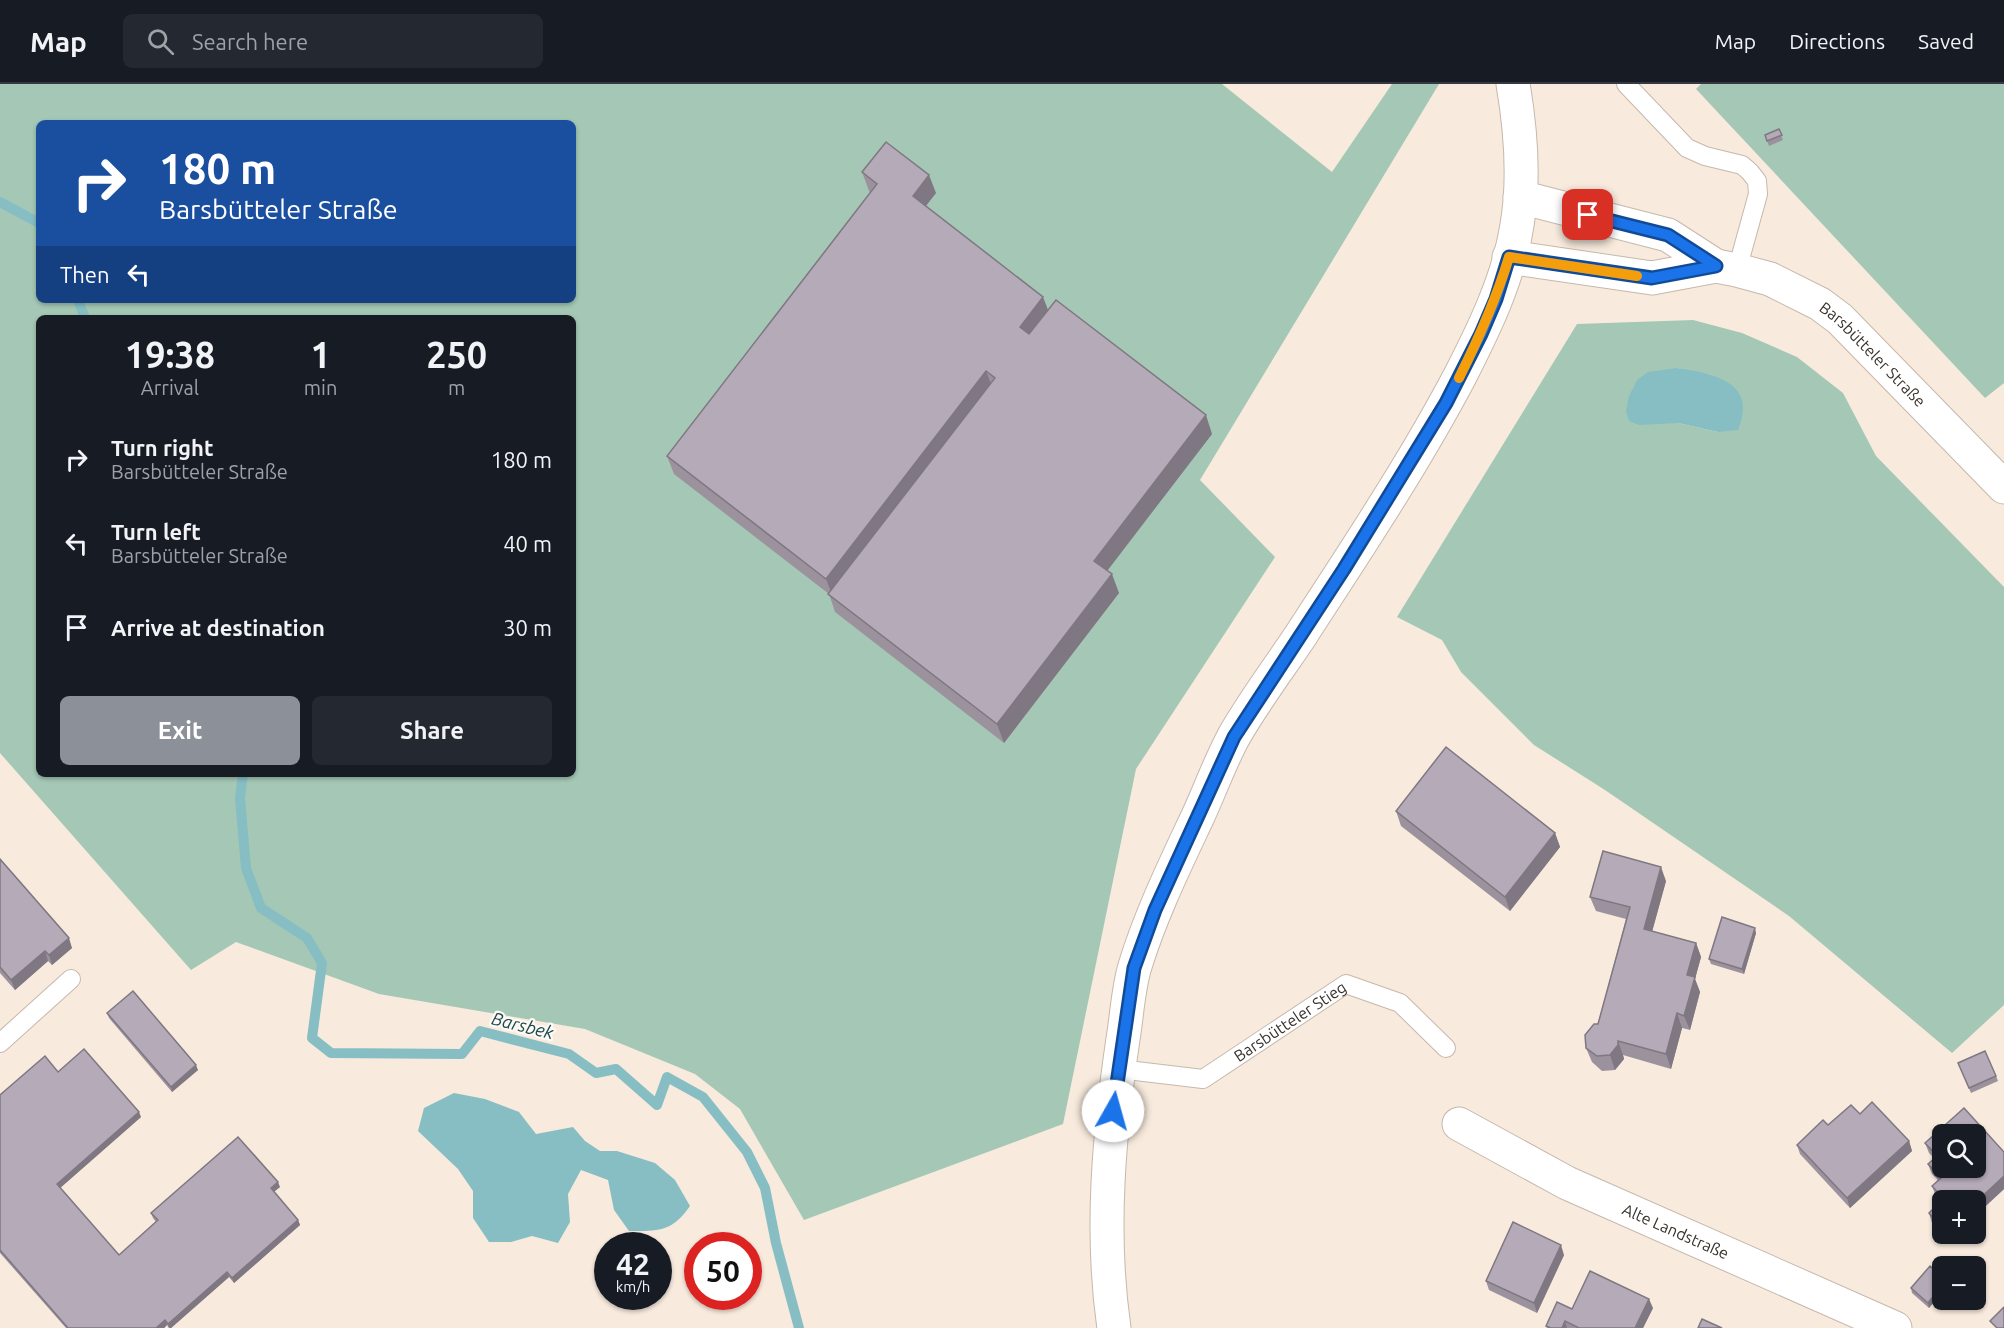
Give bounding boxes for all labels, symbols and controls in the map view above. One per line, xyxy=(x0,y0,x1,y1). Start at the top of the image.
search box xyxy=(123,14,543,68)
icon: search xyxy=(144,25,177,58)
text: Map xyxy=(30,26,87,57)
text: Search here xyxy=(192,29,308,54)
text: Map xyxy=(1715,29,1756,53)
text: Directions xyxy=(1789,29,1885,53)
text: Saved xyxy=(1918,29,1974,53)
icon: right xyxy=(60,144,138,222)
text: 180 m xyxy=(159,145,276,192)
pin xyxy=(1562,189,1613,240)
text: Barsbütteler Straße xyxy=(159,194,398,224)
icon: arrive xyxy=(1571,198,1604,231)
icon: left xyxy=(122,258,155,291)
text: Then xyxy=(60,262,110,287)
street label: Barsbütteler Straße xyxy=(1816,298,1929,410)
text: 19:38 xyxy=(125,334,215,375)
text: 1 xyxy=(310,334,331,375)
text: 250 xyxy=(426,334,487,375)
text: Arrival xyxy=(141,376,199,399)
text: min xyxy=(304,376,337,399)
text: m xyxy=(448,376,465,399)
text: Turn right xyxy=(111,435,213,460)
icon: right xyxy=(60,443,93,476)
text: 180 m xyxy=(491,447,552,472)
text: Barsbütteler Straße xyxy=(111,460,288,483)
text: Turn left xyxy=(111,519,201,544)
icon: left xyxy=(60,527,93,560)
text: 40 m xyxy=(503,531,552,556)
text: Barsbütteler Straße xyxy=(111,544,288,567)
icon: arrive xyxy=(60,611,93,644)
text: Arrive at destination xyxy=(111,615,325,640)
text: 30 m xyxy=(503,615,552,640)
button: Exit xyxy=(60,696,300,765)
button: Share xyxy=(312,696,552,765)
street label: Barsbütteler Stieg xyxy=(1231,978,1349,1065)
water label: Barsbek xyxy=(490,1008,557,1043)
position arrow xyxy=(1081,1079,1145,1143)
map controls xyxy=(1932,1124,1986,1310)
button: search xyxy=(1932,1124,1986,1178)
button: + xyxy=(1932,1190,1986,1244)
street label: Alte Landstraße xyxy=(1620,1200,1732,1262)
speed limit sign: 50 xyxy=(684,1232,762,1310)
text: 42 xyxy=(616,1247,650,1281)
button: − xyxy=(1932,1256,1986,1310)
text: km/h xyxy=(616,1278,650,1295)

